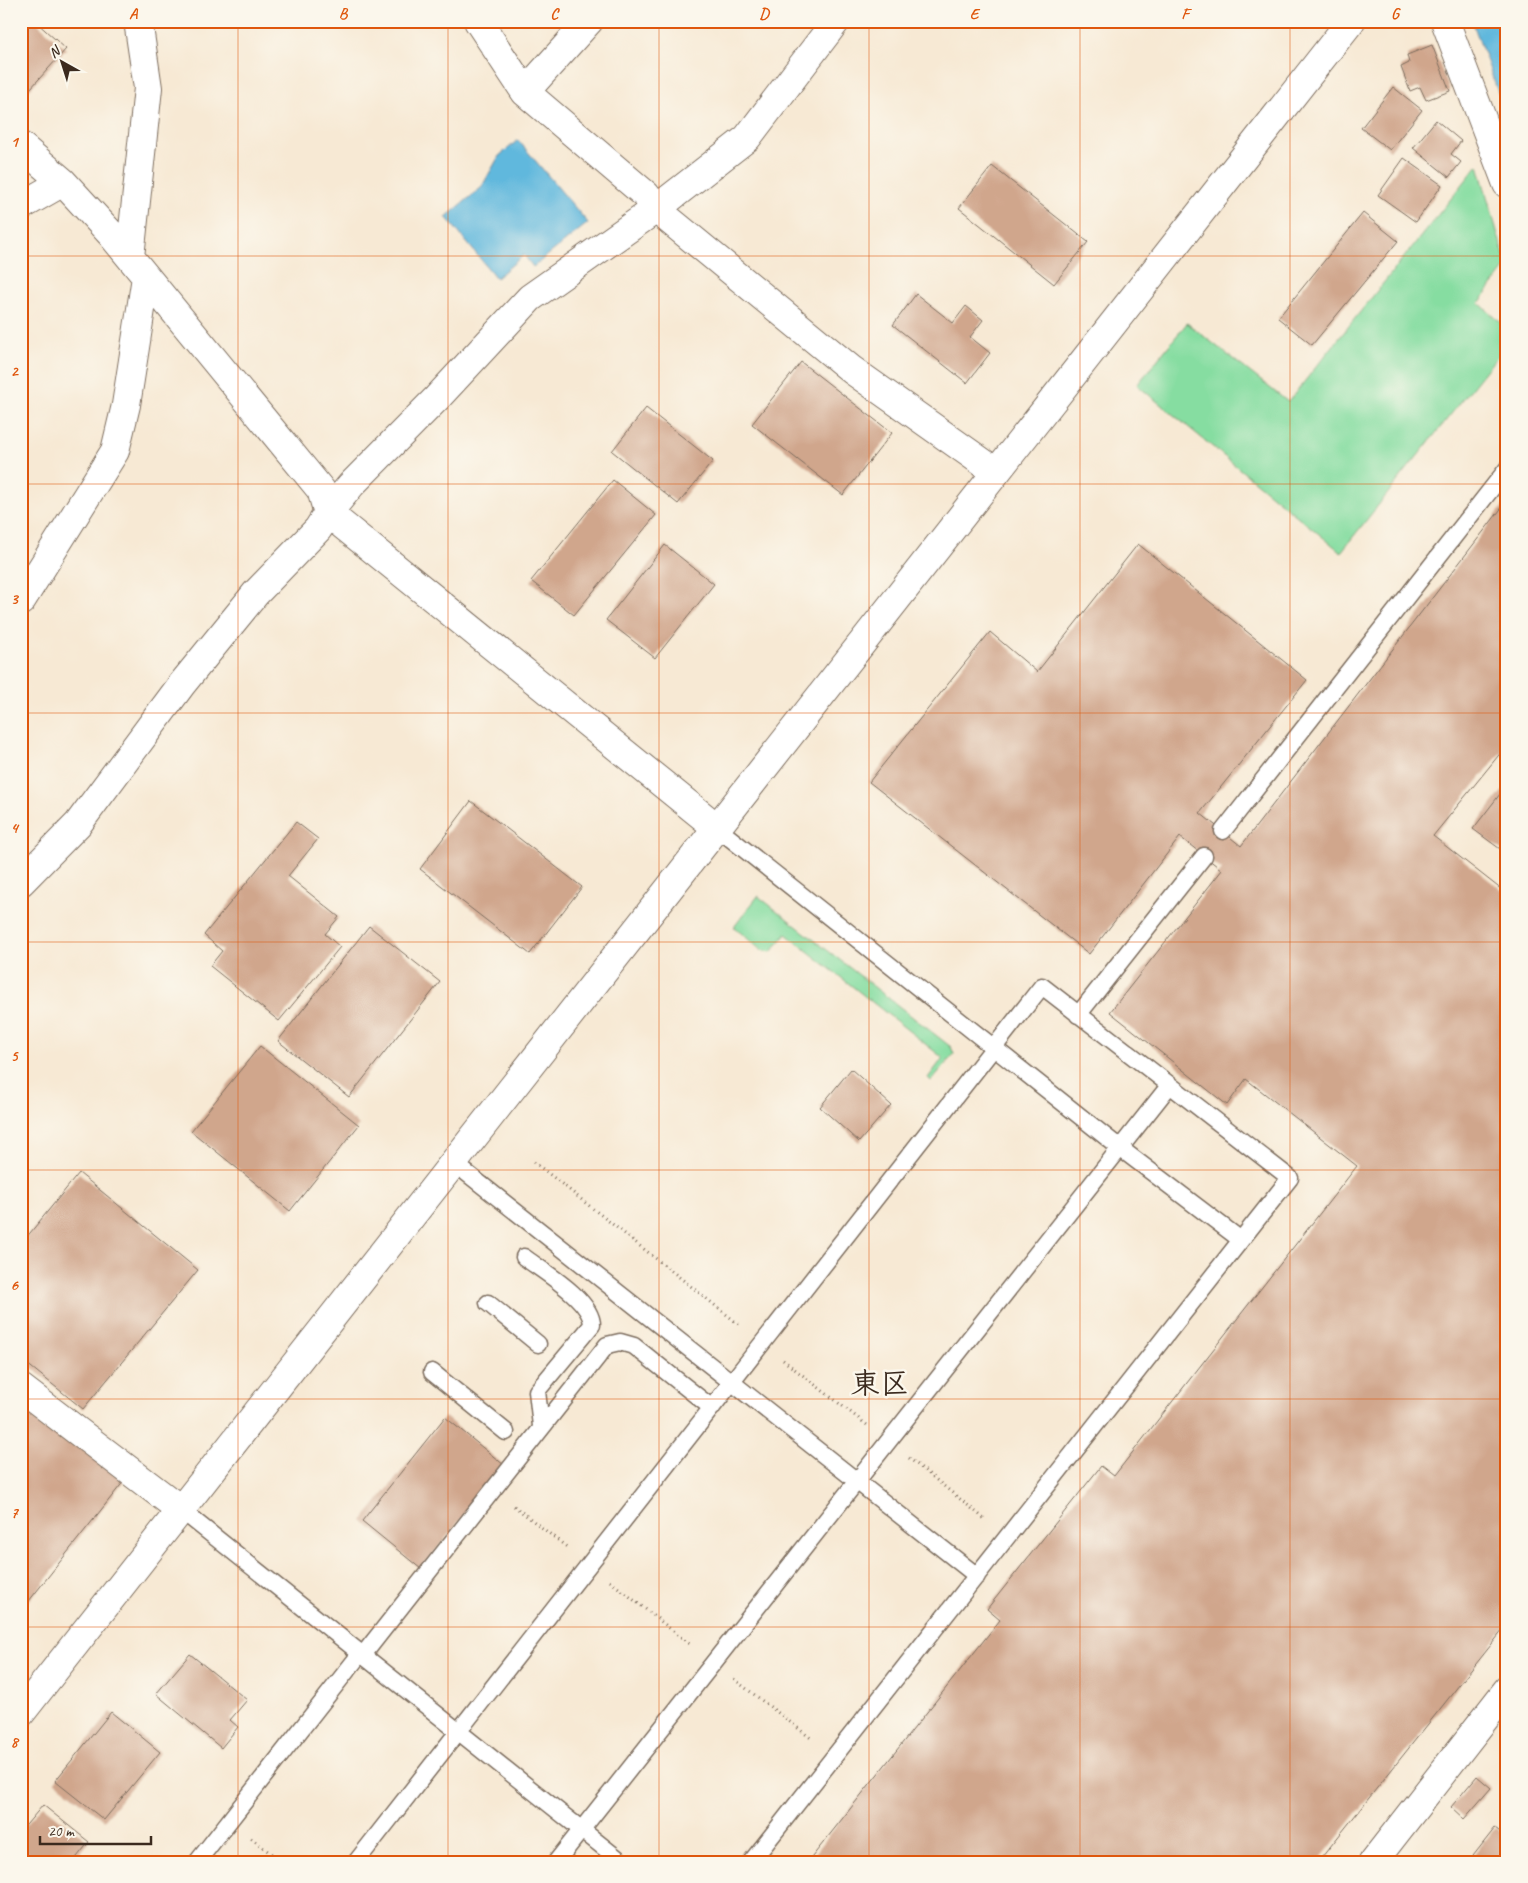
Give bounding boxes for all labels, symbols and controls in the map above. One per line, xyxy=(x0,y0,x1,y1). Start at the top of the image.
text: A xyxy=(129,4,139,24)
text: B xyxy=(339,4,349,24)
text: C xyxy=(550,4,560,24)
text: D xyxy=(759,4,770,24)
text: E xyxy=(970,4,981,24)
text: F xyxy=(1181,4,1192,24)
text: G xyxy=(1391,4,1401,24)
north arrow xyxy=(38,38,88,88)
text: N xyxy=(45,41,65,62)
text: 1 xyxy=(10,132,19,152)
text: 2 xyxy=(10,361,19,381)
text: 3 xyxy=(10,589,19,609)
text: 4 xyxy=(10,818,19,838)
text: 5 xyxy=(11,1046,20,1066)
text: 6 xyxy=(10,1275,19,1295)
district label: 東区 xyxy=(851,1365,909,1402)
text: 7 xyxy=(10,1503,19,1523)
text: 8 xyxy=(10,1732,19,1752)
scale bar xyxy=(40,1813,151,1845)
text: 20 m xyxy=(48,1822,75,1841)

